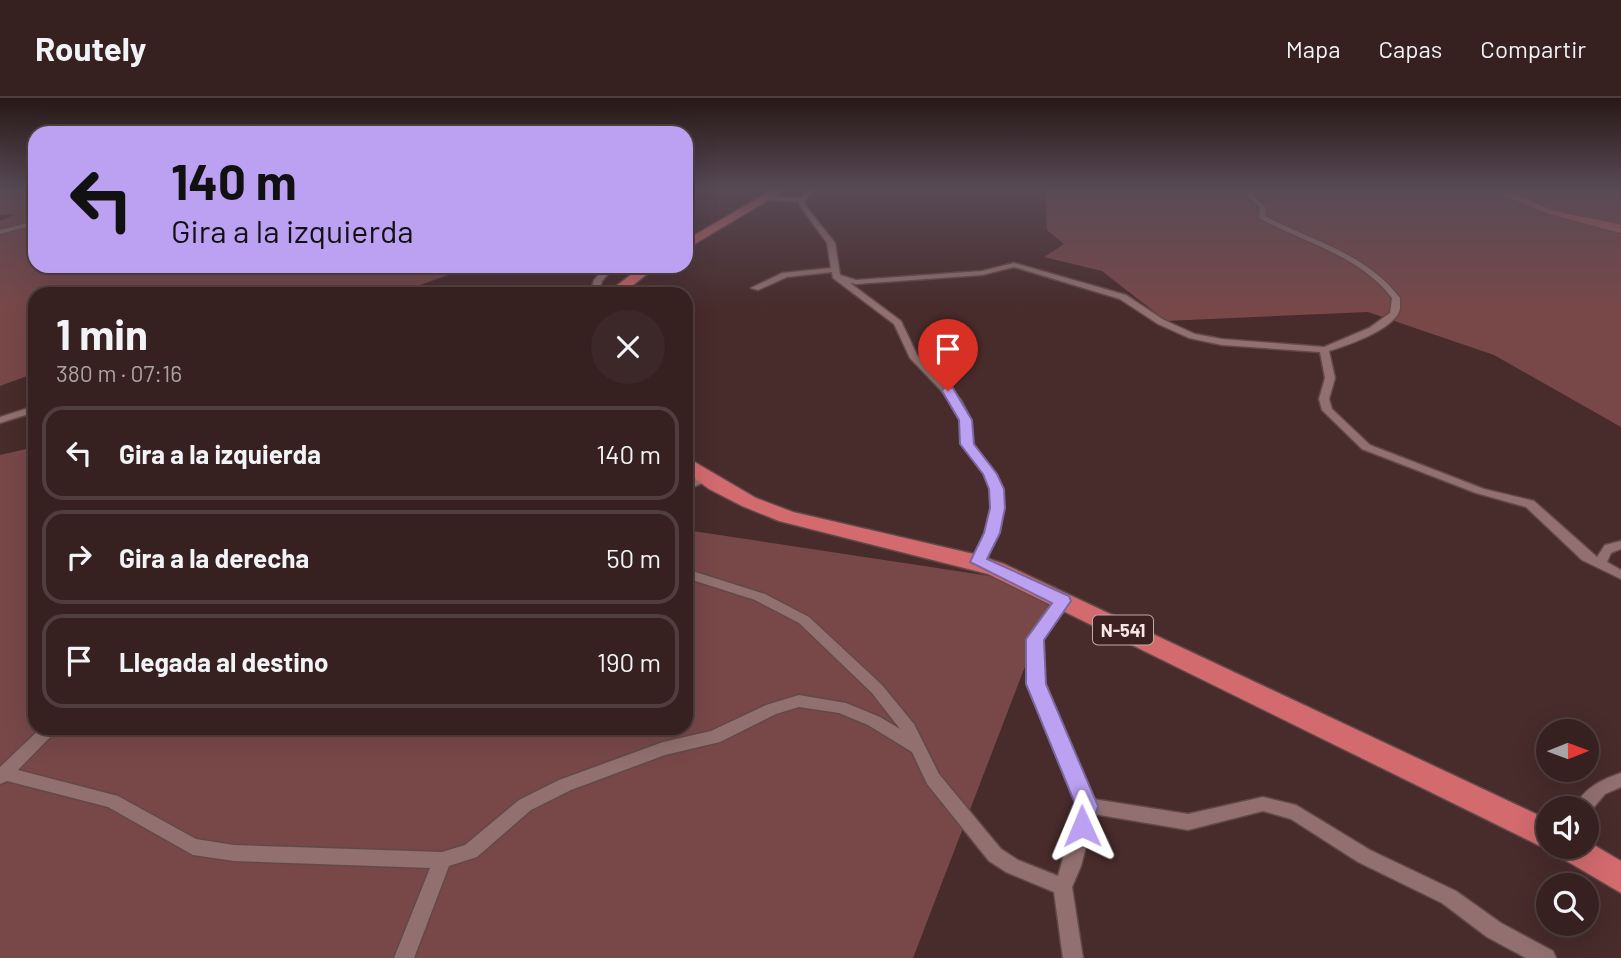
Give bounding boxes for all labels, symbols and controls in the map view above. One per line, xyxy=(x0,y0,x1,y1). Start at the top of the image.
text: Routely xyxy=(35,28,146,68)
text: Mapa xyxy=(1286,34,1341,63)
text: Capas xyxy=(1379,34,1442,63)
text: Compartir xyxy=(1480,34,1586,63)
text: 140 m xyxy=(171,151,297,210)
icon: left xyxy=(56,154,147,245)
text: Gira a la izquierda xyxy=(171,211,414,249)
text: 1 min xyxy=(56,308,148,358)
button: close xyxy=(591,310,665,384)
pin xyxy=(918,319,978,391)
icon: arrive xyxy=(929,330,967,368)
text: 380 m · 07:16 xyxy=(56,359,182,387)
icon: left xyxy=(60,434,98,472)
text: Gira a la izquierda xyxy=(119,438,321,469)
text: 140 m xyxy=(596,438,661,469)
icon: right xyxy=(60,538,98,576)
text: Gira a la derecha xyxy=(119,542,309,573)
text: 50 m xyxy=(606,542,661,573)
road number: N-541 xyxy=(1093,616,1153,644)
icon: arrive xyxy=(60,642,98,680)
text: Llegada al destino xyxy=(119,646,328,677)
text: 190 m xyxy=(597,646,661,677)
north arrow xyxy=(1536,719,1600,782)
map controls xyxy=(1536,719,1599,936)
position arrow xyxy=(1045,789,1119,863)
button: sound xyxy=(1536,796,1599,859)
button: search xyxy=(1536,873,1599,936)

